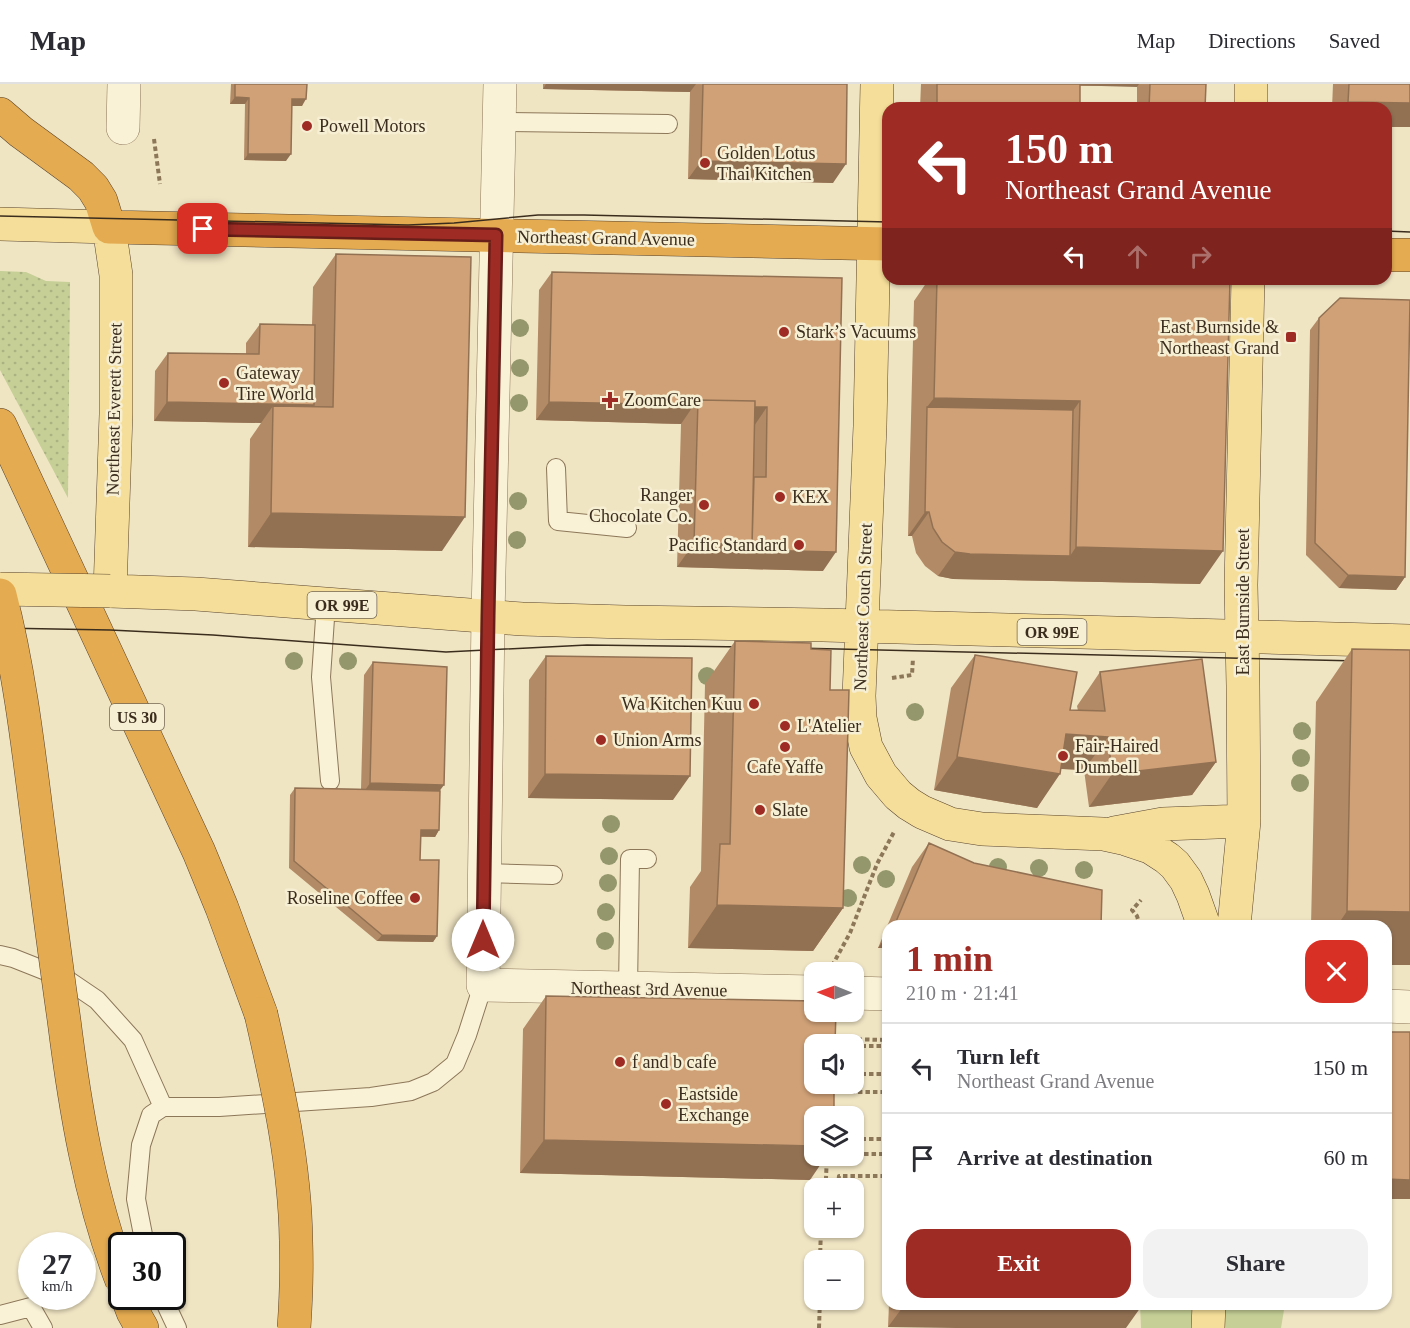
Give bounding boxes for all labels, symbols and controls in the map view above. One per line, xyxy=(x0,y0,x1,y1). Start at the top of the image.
text: Map xyxy=(30,25,86,56)
text: Map xyxy=(1137,29,1175,53)
text: Directions xyxy=(1208,29,1296,53)
text: Saved xyxy=(1329,29,1380,53)
place label: Powell Motors xyxy=(319,116,426,136)
marker: Powell Motors xyxy=(300,119,314,133)
icon: left xyxy=(906,126,984,204)
text: 150 m xyxy=(1005,126,1114,172)
place label: Golden Lotus Thai Kitchen xyxy=(717,143,816,184)
marker: Golden Lotus Thai Kitchen xyxy=(698,156,712,170)
text: Northeast Grand Avenue xyxy=(1005,175,1271,205)
pin xyxy=(177,203,228,254)
icon: arrive xyxy=(186,212,219,245)
street label: Northeast Grand Avenue xyxy=(517,226,695,250)
icon: left xyxy=(1058,240,1091,273)
icon: ahead xyxy=(1121,240,1154,273)
icon: right xyxy=(1184,240,1217,273)
place label: East Burnside & Northeast Grand xyxy=(1160,317,1279,358)
street label: Northeast Everett Street xyxy=(102,322,126,496)
place label: Stark’s Vacuums xyxy=(796,322,916,342)
marker: Stark’s Vacuums xyxy=(777,325,791,339)
marker: East Burnside & Northeast Grand xyxy=(1284,330,1298,344)
place label: Gateway Tire World xyxy=(236,363,314,404)
marker: Gateway Tire World xyxy=(217,376,231,390)
place label: ZoomCare xyxy=(624,390,701,410)
marker: ZoomCare xyxy=(601,391,619,409)
place label: Ranger Chocolate Co. xyxy=(589,485,692,526)
place label: KEX xyxy=(792,487,829,507)
marker: KEX xyxy=(773,490,787,504)
marker: Ranger Chocolate Co. xyxy=(697,498,711,512)
street label: Northeast Couch Street xyxy=(850,523,876,691)
street label: East Burnside Street xyxy=(1233,529,1253,675)
place label: Pacific Standard xyxy=(669,535,787,555)
marker: Pacific Standard xyxy=(792,538,806,552)
road number: OR 99E xyxy=(308,592,376,618)
road number: OR 99E xyxy=(1018,619,1086,645)
place label: Wa Kitchen Kuu xyxy=(621,694,742,714)
marker: Wa Kitchen Kuu xyxy=(747,697,761,711)
road number: US 30 xyxy=(110,704,164,730)
place label: L'Atelier xyxy=(797,716,861,736)
marker: L'Atelier xyxy=(778,719,792,733)
place label: Union Arms xyxy=(613,730,702,750)
marker: Union Arms xyxy=(594,733,608,747)
place label: Fair-Haired Dumbell xyxy=(1075,736,1159,777)
marker: Cafe Yaffe xyxy=(778,740,792,754)
marker: Fair-Haired Dumbell xyxy=(1056,749,1070,763)
place label: Cafe Yaffe xyxy=(747,757,823,777)
place label: Slate xyxy=(772,800,808,820)
marker: Slate xyxy=(753,803,767,817)
place label: Roseline Coffee xyxy=(287,888,403,908)
marker: Roseline Coffee xyxy=(408,891,422,905)
position arrow xyxy=(451,908,515,972)
text: 1 min xyxy=(906,939,993,979)
button: close xyxy=(1305,940,1368,1003)
north arrow xyxy=(804,962,864,1022)
map controls xyxy=(804,962,864,1310)
street label: Northeast 3rd Avenue xyxy=(571,978,727,1000)
text: 210 m · 21:41 xyxy=(906,982,1019,1004)
button: sound xyxy=(804,1034,864,1094)
text: Turn left xyxy=(957,1044,1040,1069)
place label: f and b cafe xyxy=(632,1052,716,1072)
icon: left xyxy=(906,1052,939,1085)
marker: f and b cafe xyxy=(613,1055,627,1069)
text: 150 m xyxy=(1312,1055,1368,1080)
text: Northeast Grand Avenue xyxy=(957,1070,1154,1092)
place label: Eastside Exchange xyxy=(678,1084,749,1125)
marker: Eastside Exchange xyxy=(659,1097,673,1111)
button: layers xyxy=(804,1106,864,1166)
icon: arrive xyxy=(906,1142,939,1175)
text: Arrive at destination xyxy=(957,1145,1153,1170)
text: 60 m xyxy=(1323,1145,1368,1170)
button: + xyxy=(804,1178,864,1238)
button: Exit xyxy=(906,1229,1131,1298)
button: Share xyxy=(1143,1229,1368,1298)
speed limit sign: 30 xyxy=(108,1232,186,1310)
text: 27 xyxy=(42,1247,72,1280)
button: − xyxy=(804,1250,864,1310)
text: km/h xyxy=(42,1278,72,1294)

